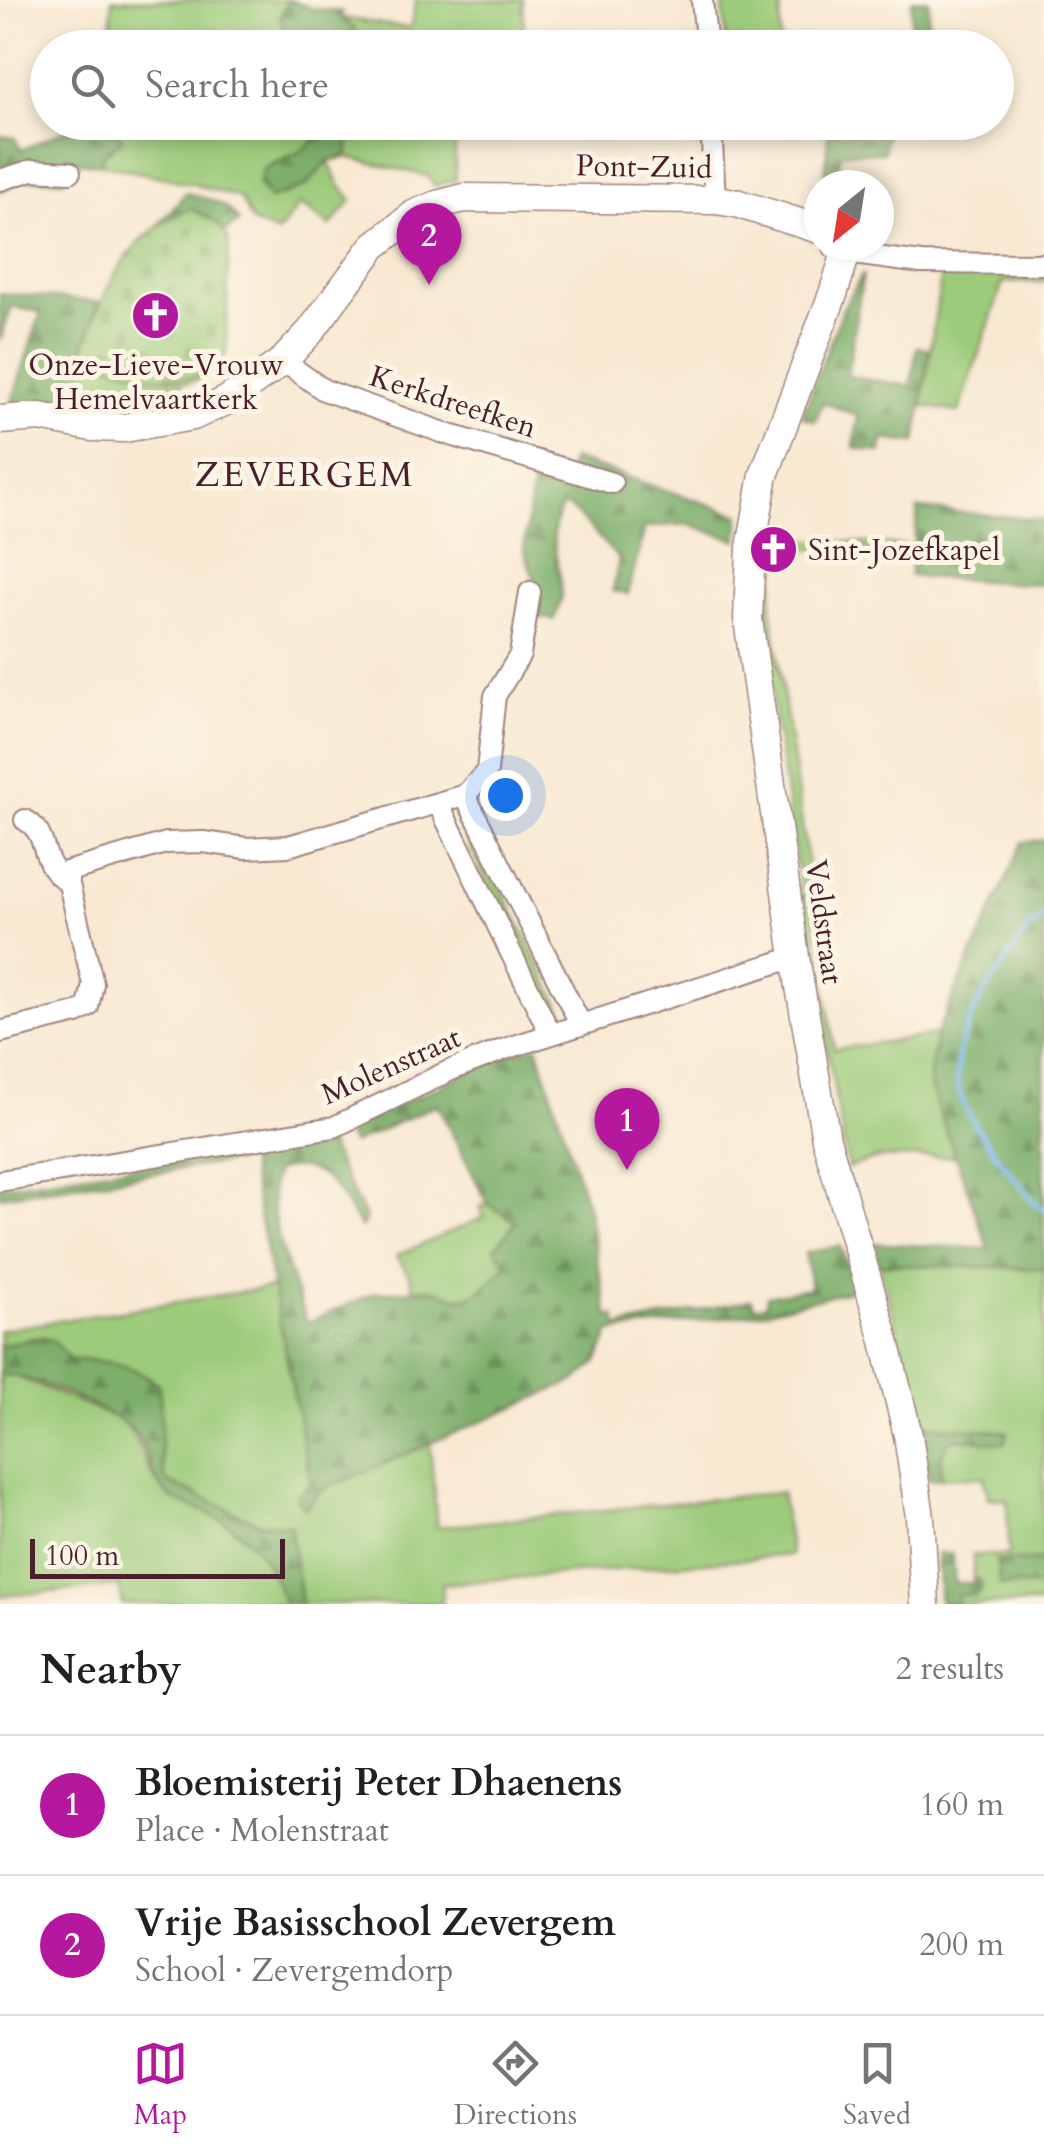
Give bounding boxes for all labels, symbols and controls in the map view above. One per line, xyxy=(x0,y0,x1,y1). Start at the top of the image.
search box xyxy=(30,30,1014,140)
icon: search xyxy=(65,58,120,113)
text: Search here xyxy=(145,59,329,111)
street label: Pont-Zuid xyxy=(576,145,712,189)
north arrow xyxy=(804,170,894,260)
pin: 2 xyxy=(396,202,462,285)
church icon: Onze-Lieve-Vrouw Hemelvaartkerk xyxy=(130,290,182,342)
place label: Onze-Lieve-Vrouw Hemelvaartkerk xyxy=(28,345,284,420)
street label: Kerkdreefken xyxy=(364,356,542,448)
district label: ZEVERGEM xyxy=(195,451,415,499)
church icon: Sint-Jozefkapel xyxy=(747,524,799,576)
place label: Sint-Jozefkapel xyxy=(808,530,1001,571)
your location xyxy=(480,770,531,821)
street label: Veldstraat xyxy=(795,857,853,987)
street label: Molenstraat xyxy=(315,1017,468,1115)
pin: 1 xyxy=(594,1088,660,1170)
scale bar xyxy=(30,1534,285,1578)
text: 100 m xyxy=(45,1537,119,1575)
text: Nearby xyxy=(40,1641,182,1698)
text: 2 results xyxy=(896,1647,1004,1691)
text: Bloemisterij Peter Dhaenens xyxy=(135,1757,622,1809)
text: 1 xyxy=(64,1783,81,1827)
text: 160 m xyxy=(919,1783,1004,1827)
text: Place · Molenstraat xyxy=(135,1809,389,1853)
text: Vrije Basisschool Zevergem xyxy=(135,1897,616,1949)
text: 2 xyxy=(64,1923,81,1967)
text: 200 m xyxy=(919,1923,1004,1967)
text: School · Zevergemdorp xyxy=(135,1949,454,1993)
tab: Map xyxy=(133,2036,188,2134)
tab: Directions xyxy=(454,2036,577,2134)
tab: Saved xyxy=(843,2036,911,2134)

